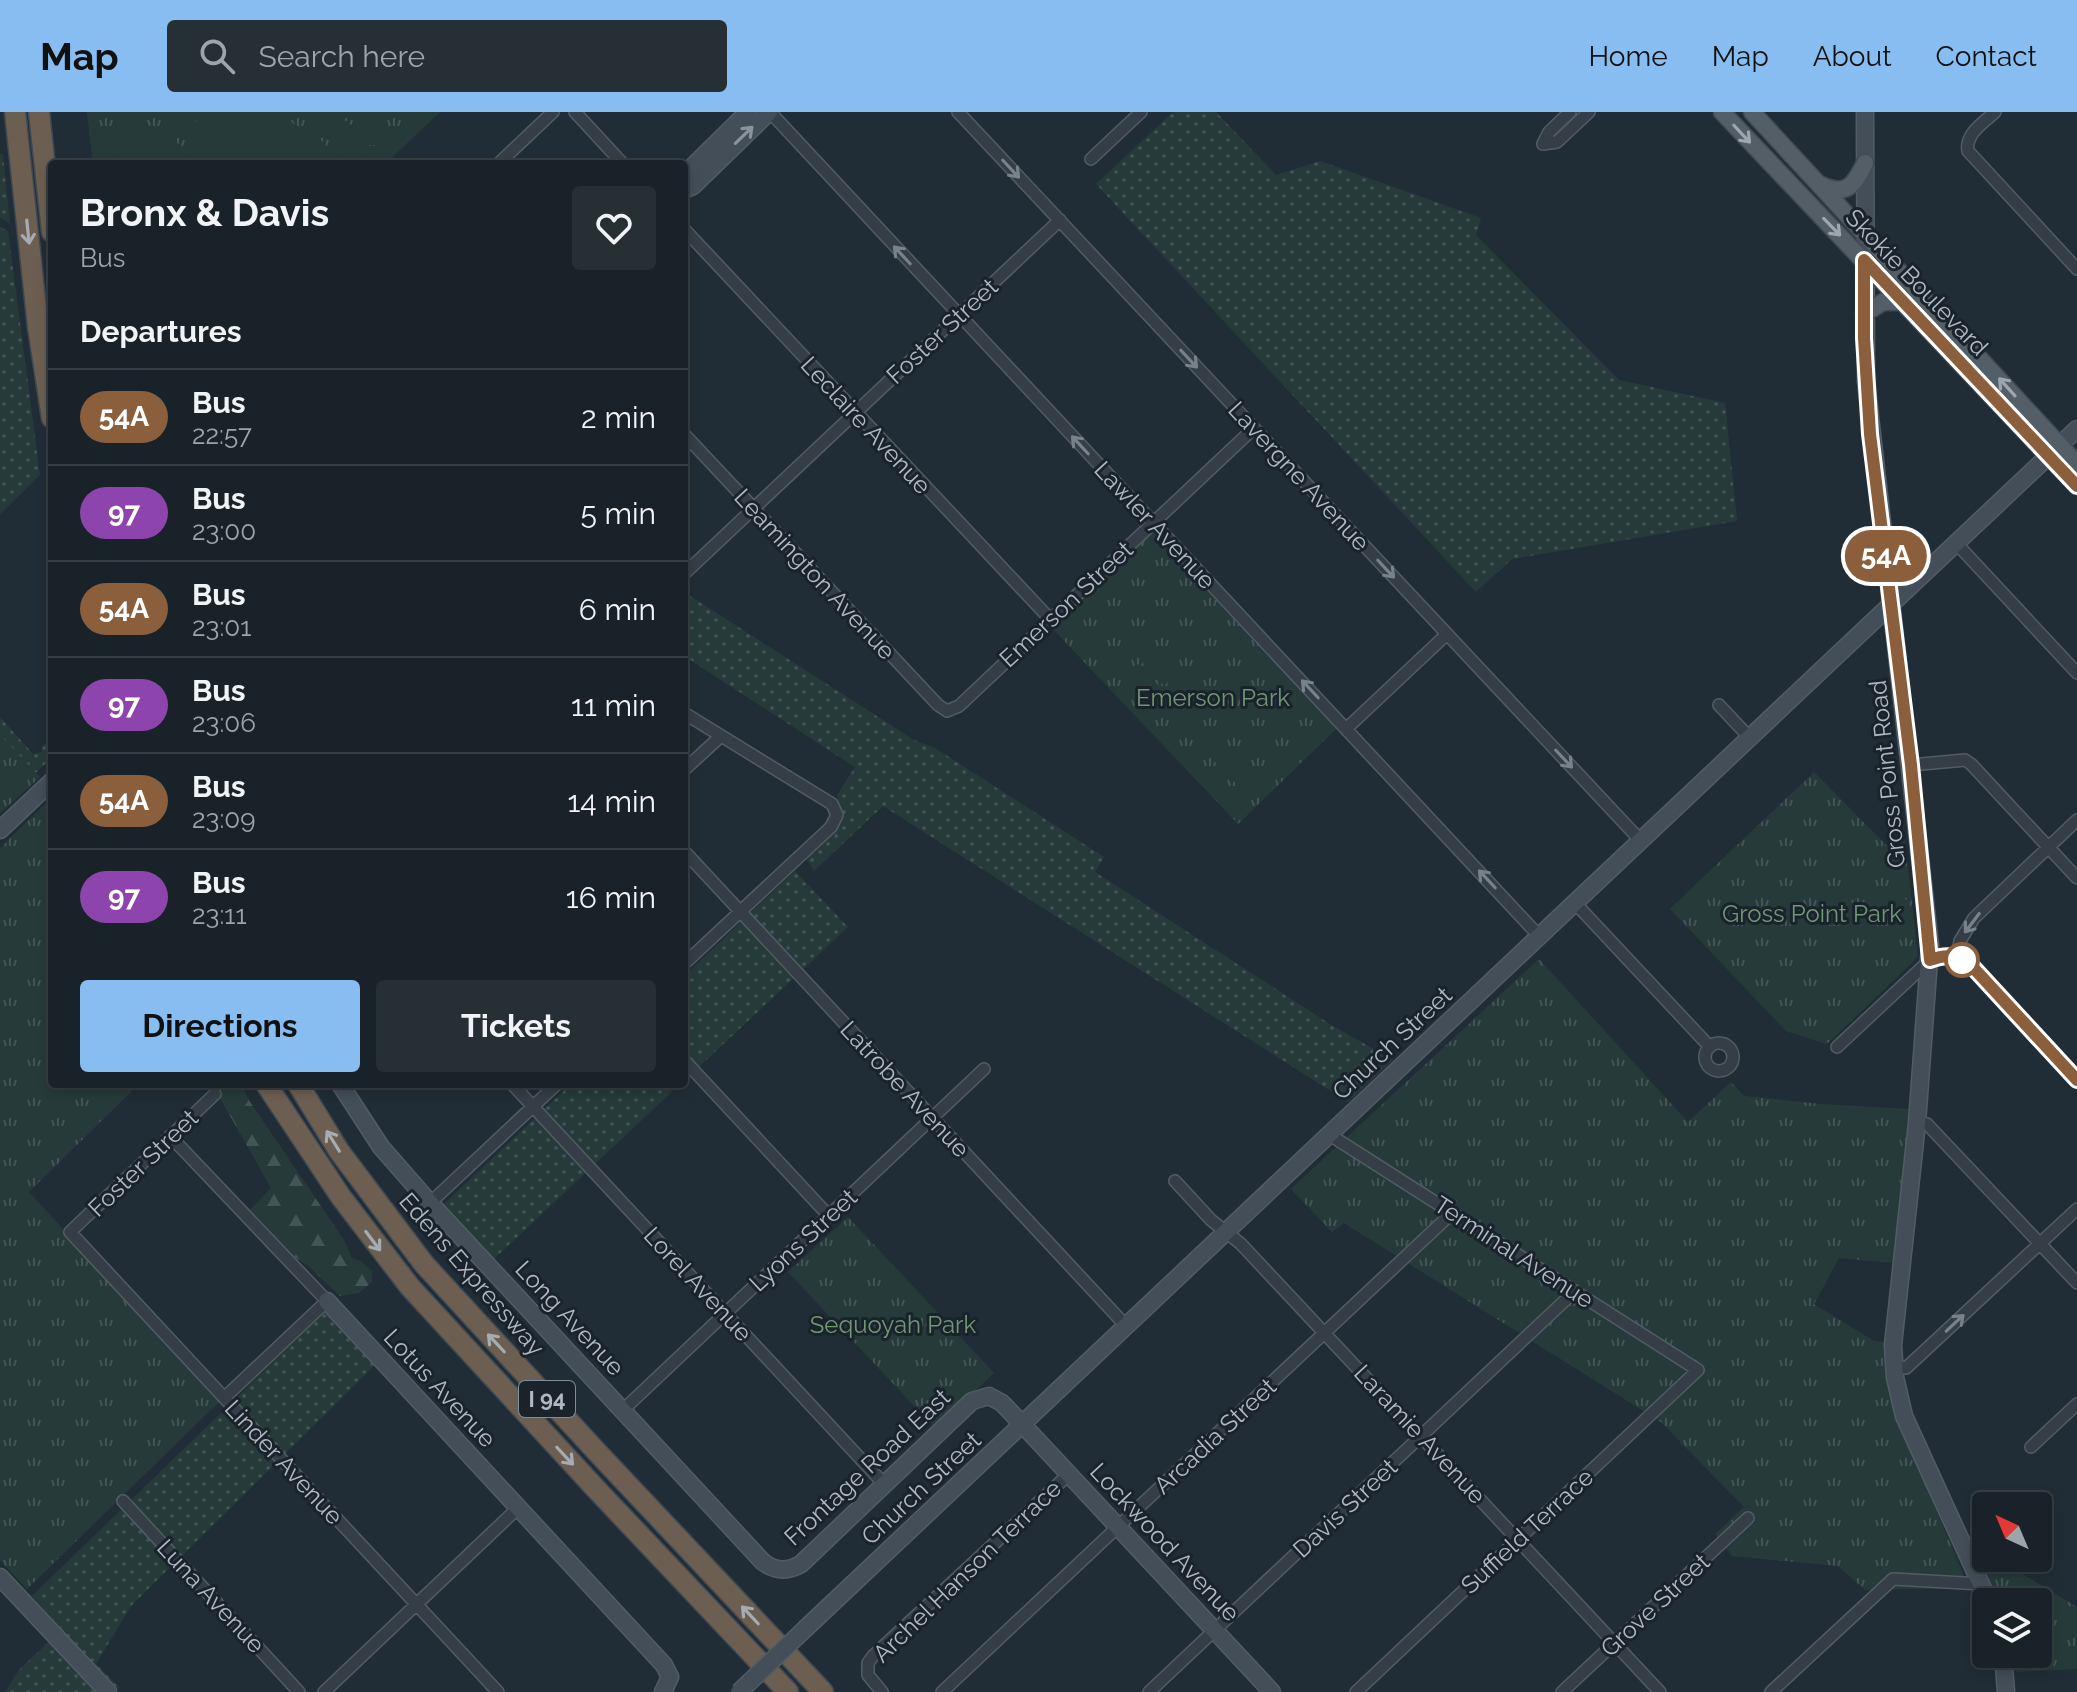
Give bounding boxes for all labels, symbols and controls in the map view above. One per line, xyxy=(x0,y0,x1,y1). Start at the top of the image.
search box xyxy=(167,20,727,92)
text: Map xyxy=(40,34,119,79)
icon: search xyxy=(195,34,239,78)
text: Search here xyxy=(259,39,425,74)
text: Home xyxy=(1588,40,1668,73)
text: Map xyxy=(1712,40,1769,73)
text: About xyxy=(1813,40,1892,73)
text: Contact xyxy=(1936,40,2037,73)
one-way arrow xyxy=(1733,124,1752,144)
one-way arrow xyxy=(734,126,754,145)
one-way arrow xyxy=(1002,159,1021,179)
button: heart xyxy=(572,186,656,270)
text: Bronx & Davis xyxy=(80,190,329,235)
street label: Skokie Boulevard xyxy=(1840,203,1994,361)
one-way arrow xyxy=(1822,217,1841,237)
one-way arrow xyxy=(21,218,36,245)
text: Bus xyxy=(80,243,125,273)
one-way arrow xyxy=(893,245,912,265)
street label: Foster Street xyxy=(880,272,1004,390)
text: Departures xyxy=(80,314,242,349)
one-way arrow xyxy=(1180,348,1198,368)
street label: Leclaire Avenue xyxy=(795,350,937,500)
one-way arrow xyxy=(1999,378,2017,398)
text: Bus xyxy=(192,385,246,420)
street label: Lavergne Avenue xyxy=(1222,395,1376,557)
text: 54A xyxy=(99,400,149,433)
text: 2 min xyxy=(581,400,656,435)
text: 22:57 xyxy=(192,420,252,450)
one-way arrow xyxy=(1070,435,1089,455)
street label: Lawler Avenue xyxy=(1088,455,1222,595)
text: Bus xyxy=(192,481,246,516)
street label: Leamington Avenue xyxy=(728,483,902,665)
text: 97 xyxy=(108,496,140,529)
text: 5 min xyxy=(580,496,656,531)
text: 23:00 xyxy=(192,516,256,546)
line badge: 54A xyxy=(1840,530,1932,582)
street label: Emerson Street xyxy=(993,535,1139,673)
text: 54A xyxy=(1861,539,1911,572)
one-way arrow xyxy=(1377,559,1396,579)
text: Bus xyxy=(192,577,246,612)
text: 54A xyxy=(99,592,149,625)
text: 6 min xyxy=(579,592,656,627)
text: 23:01 xyxy=(192,612,251,642)
text: Bus xyxy=(192,673,246,708)
one-way arrow xyxy=(1300,679,1319,699)
street label: Gross Point Road xyxy=(1863,679,1911,869)
park label: Emerson Park xyxy=(1136,683,1290,712)
text: 97 xyxy=(108,688,140,721)
text: 11 min xyxy=(571,688,656,723)
text: 23:06 xyxy=(192,708,256,738)
one-way arrow xyxy=(1554,748,1572,768)
text: Bus xyxy=(192,769,246,804)
text: 54A xyxy=(99,784,149,817)
text: 14 min xyxy=(568,784,656,819)
text: 23:09 xyxy=(192,804,255,834)
text: Bus xyxy=(192,865,246,900)
one-way arrow xyxy=(1478,870,1496,890)
text: 97 xyxy=(108,880,140,913)
text: 16 min xyxy=(566,880,656,915)
park label: Gross Point Park xyxy=(1722,899,1902,928)
text: 23:11 xyxy=(192,900,247,930)
one-way arrow xyxy=(1964,912,1981,933)
unlabelled marker xyxy=(1945,943,1979,977)
button: Directions xyxy=(80,980,360,1072)
button: Tickets xyxy=(376,980,656,1072)
street label: Church Street xyxy=(1326,980,1458,1106)
street label: Latrobe Avenue xyxy=(834,1015,976,1163)
street label: Foster Street xyxy=(82,1103,204,1223)
one-way arrow xyxy=(325,1130,341,1153)
street label: Lyons Street xyxy=(743,1183,863,1297)
street label: Edens Expressway xyxy=(393,1187,551,1361)
street label: Terminal Avenue xyxy=(1429,1190,1599,1314)
street label: Lorel Avenue xyxy=(638,1221,758,1347)
one-way arrow xyxy=(365,1230,382,1251)
street label: Long Avenue xyxy=(509,1255,631,1381)
park label: Sequoyah Park xyxy=(810,1310,976,1339)
one-way arrow xyxy=(1945,1313,1965,1332)
street label: Lotus Avenue xyxy=(378,1323,502,1453)
one-way arrow xyxy=(487,1333,506,1353)
street label: Laramie Avenue xyxy=(1348,1358,1492,1510)
street label: Arcadia Street xyxy=(1148,1372,1282,1500)
road number: I 94 xyxy=(519,1381,575,1417)
street label: Frontage Road East xyxy=(778,1383,956,1551)
street label: Linder Avenue xyxy=(219,1394,349,1530)
street label: Church Street xyxy=(855,1425,987,1551)
one-way arrow xyxy=(555,1445,573,1465)
street label: Davis Street xyxy=(1287,1452,1403,1564)
street label: Lockwood Avenue xyxy=(1084,1457,1246,1627)
street label: Suffield Terrace xyxy=(1455,1462,1599,1600)
street label: Archel Hanson Terrace xyxy=(867,1474,1067,1668)
north arrow xyxy=(1972,1492,2052,1572)
map controls xyxy=(1972,1492,2052,1668)
street label: Luna Avenue xyxy=(151,1533,271,1659)
street label: Grove Street xyxy=(1595,1547,1715,1663)
button: layers xyxy=(1972,1588,2052,1668)
one-way arrow xyxy=(741,1606,760,1625)

